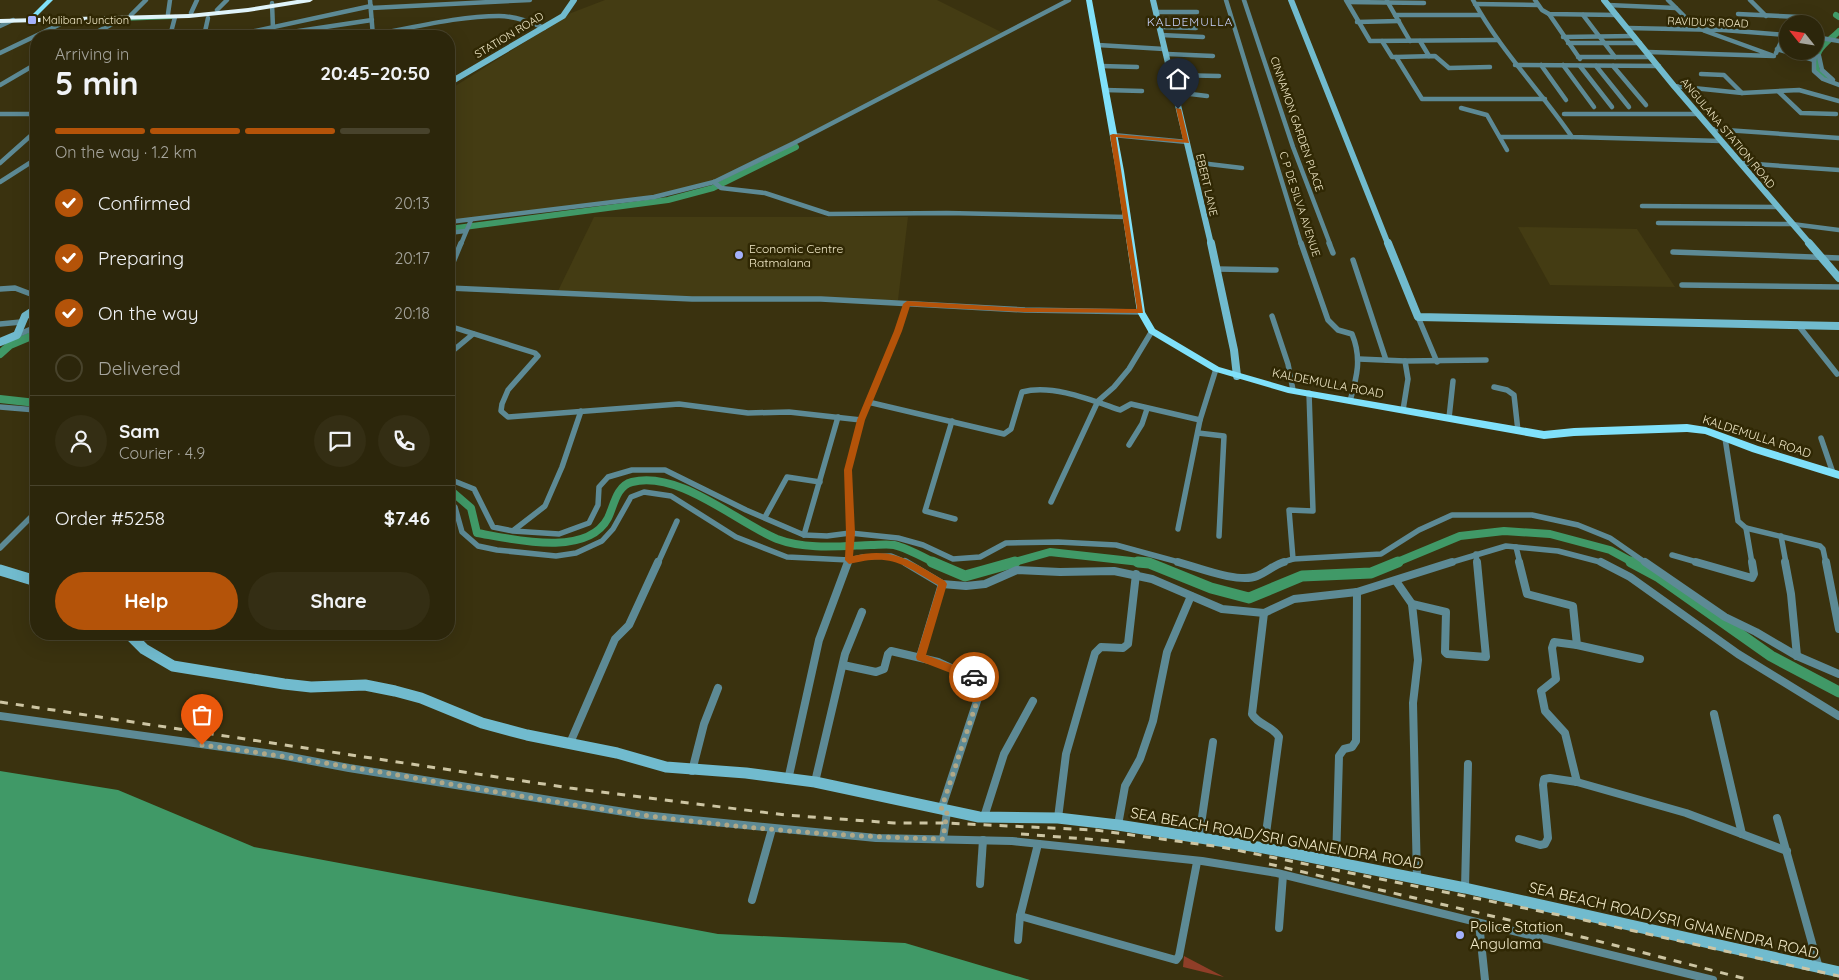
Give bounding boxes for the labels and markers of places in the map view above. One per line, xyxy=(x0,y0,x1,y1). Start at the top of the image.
place label: Maliban Junction xyxy=(42,13,129,27)
marker: Maliban Junction xyxy=(26,14,38,26)
pin xyxy=(1157,58,1199,109)
place label: Economic Centre Ratmalana xyxy=(749,241,843,270)
marker: Economic Centre Ratmalana xyxy=(733,249,745,261)
pin xyxy=(181,694,223,745)
place label: Police Station Angulama xyxy=(1470,917,1563,953)
marker: Police Station Angulama xyxy=(1454,929,1466,941)

